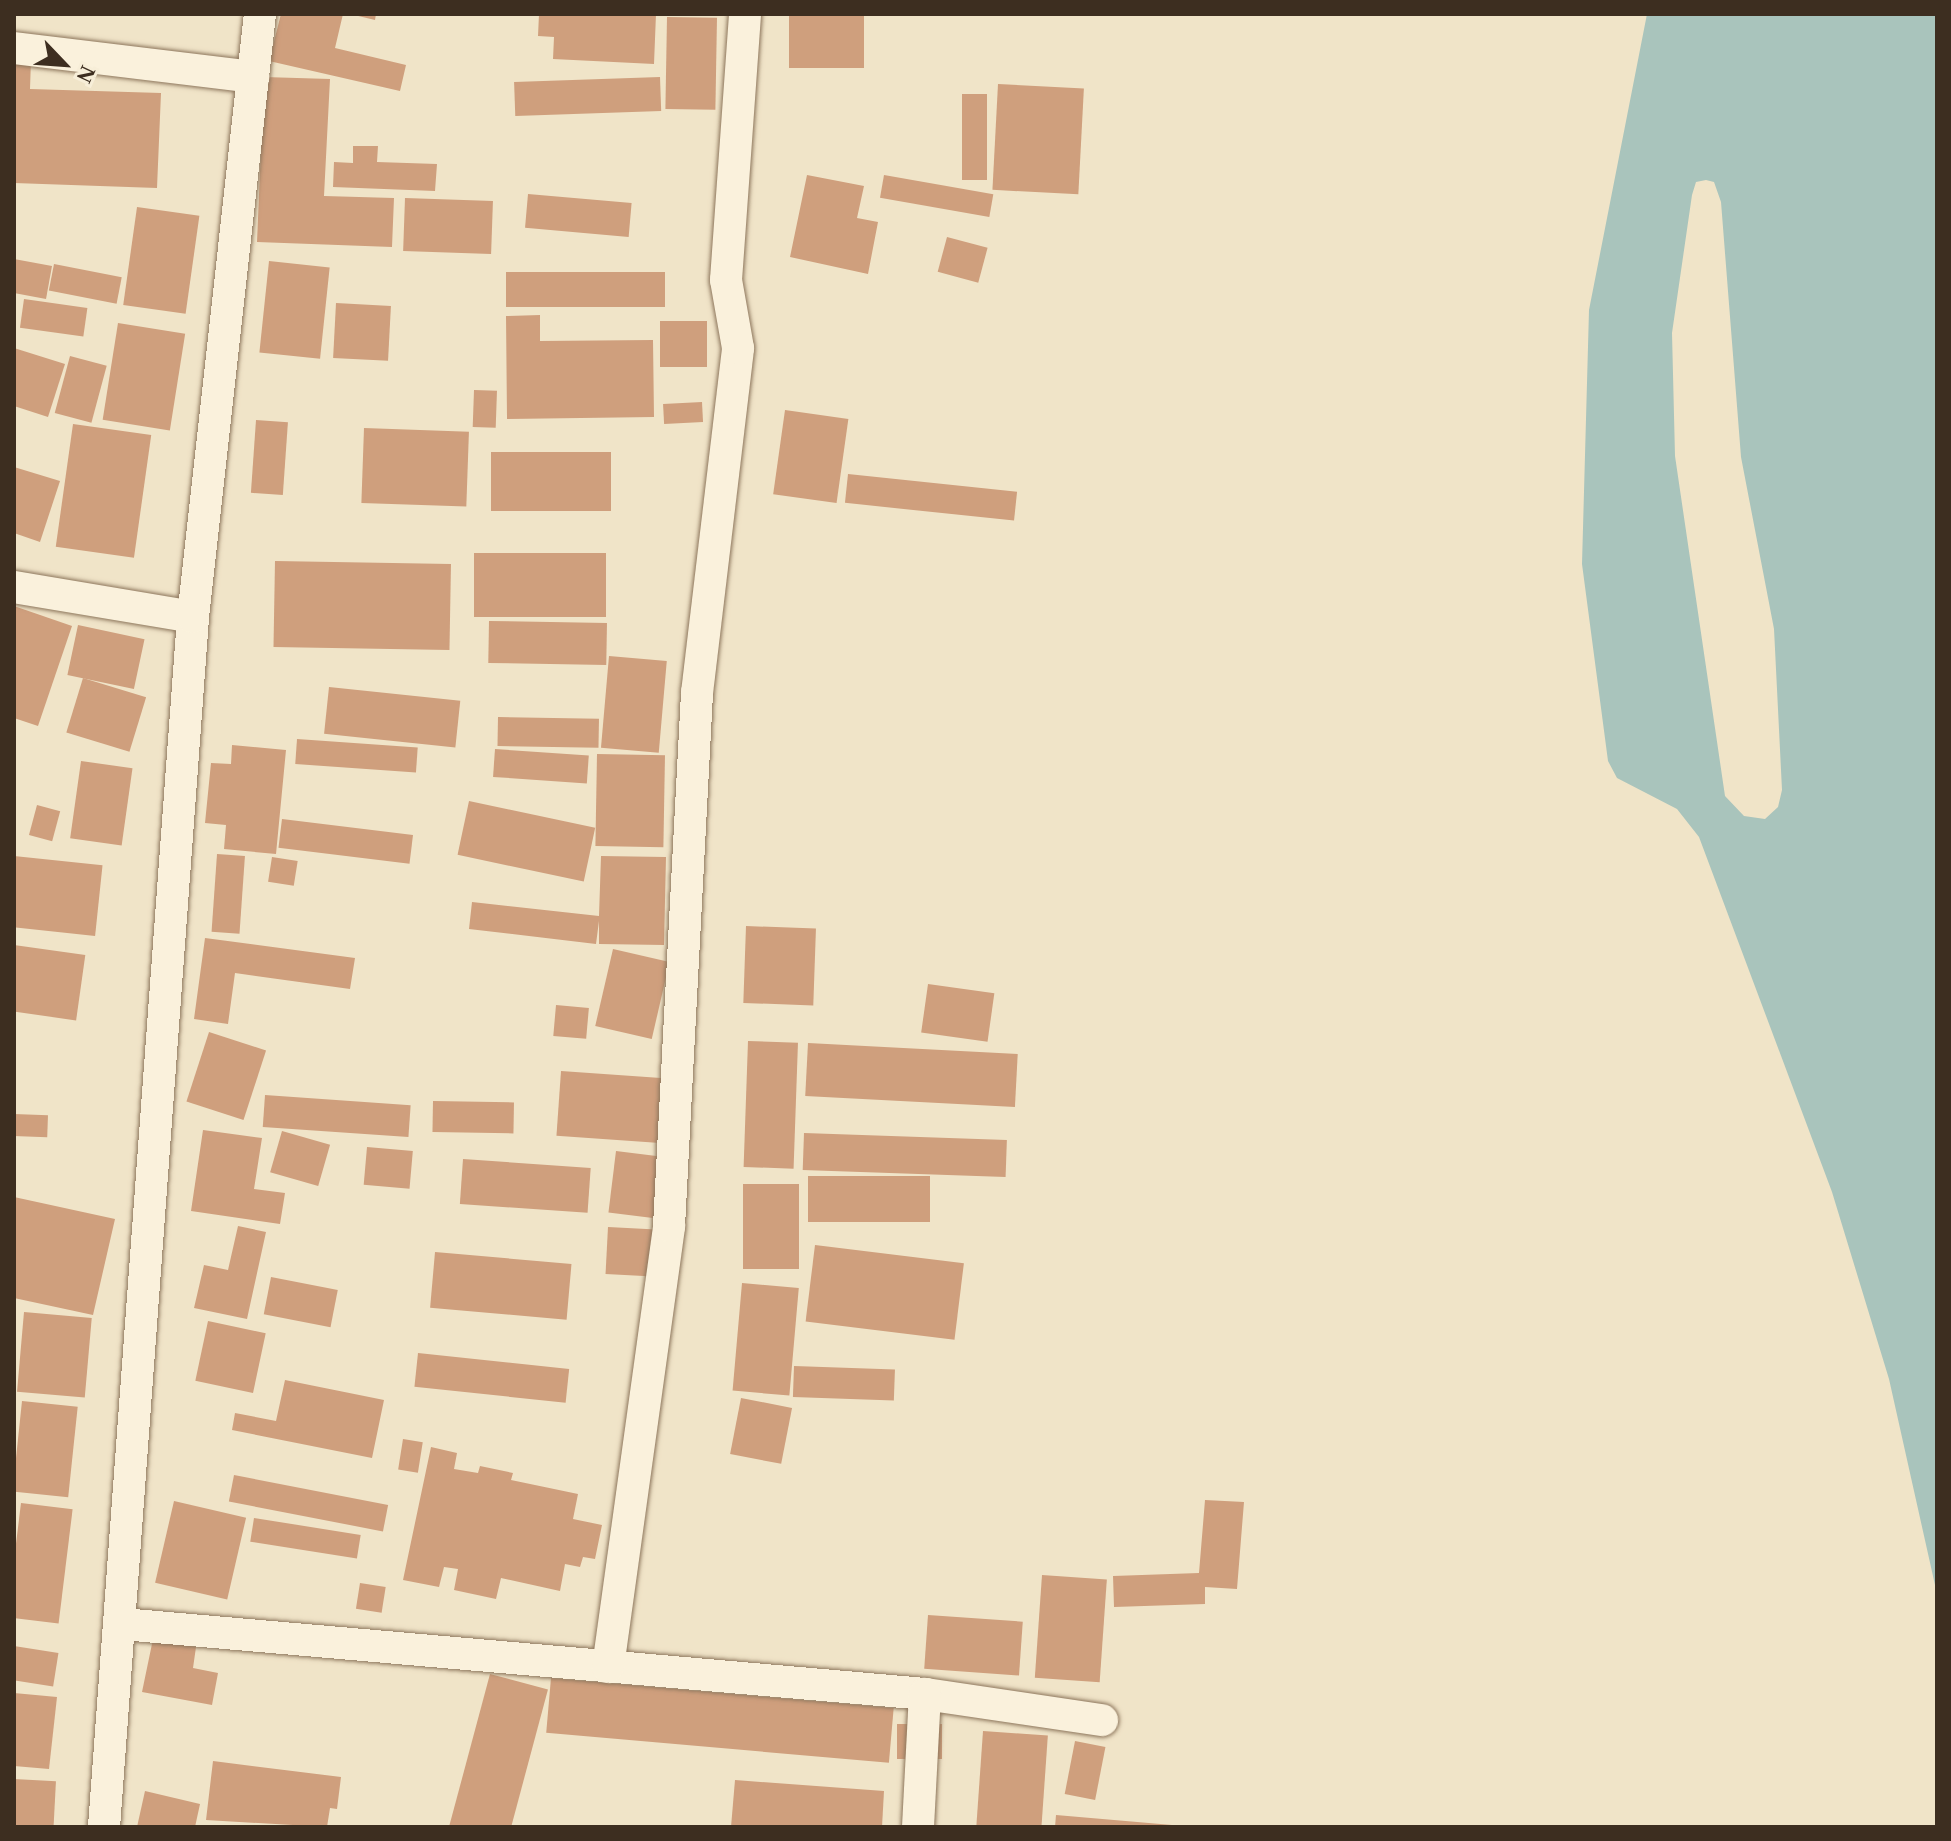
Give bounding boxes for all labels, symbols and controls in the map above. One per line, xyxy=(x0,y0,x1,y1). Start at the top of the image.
north arrow xyxy=(24,24,104,104)
text: N xyxy=(72,62,101,87)

